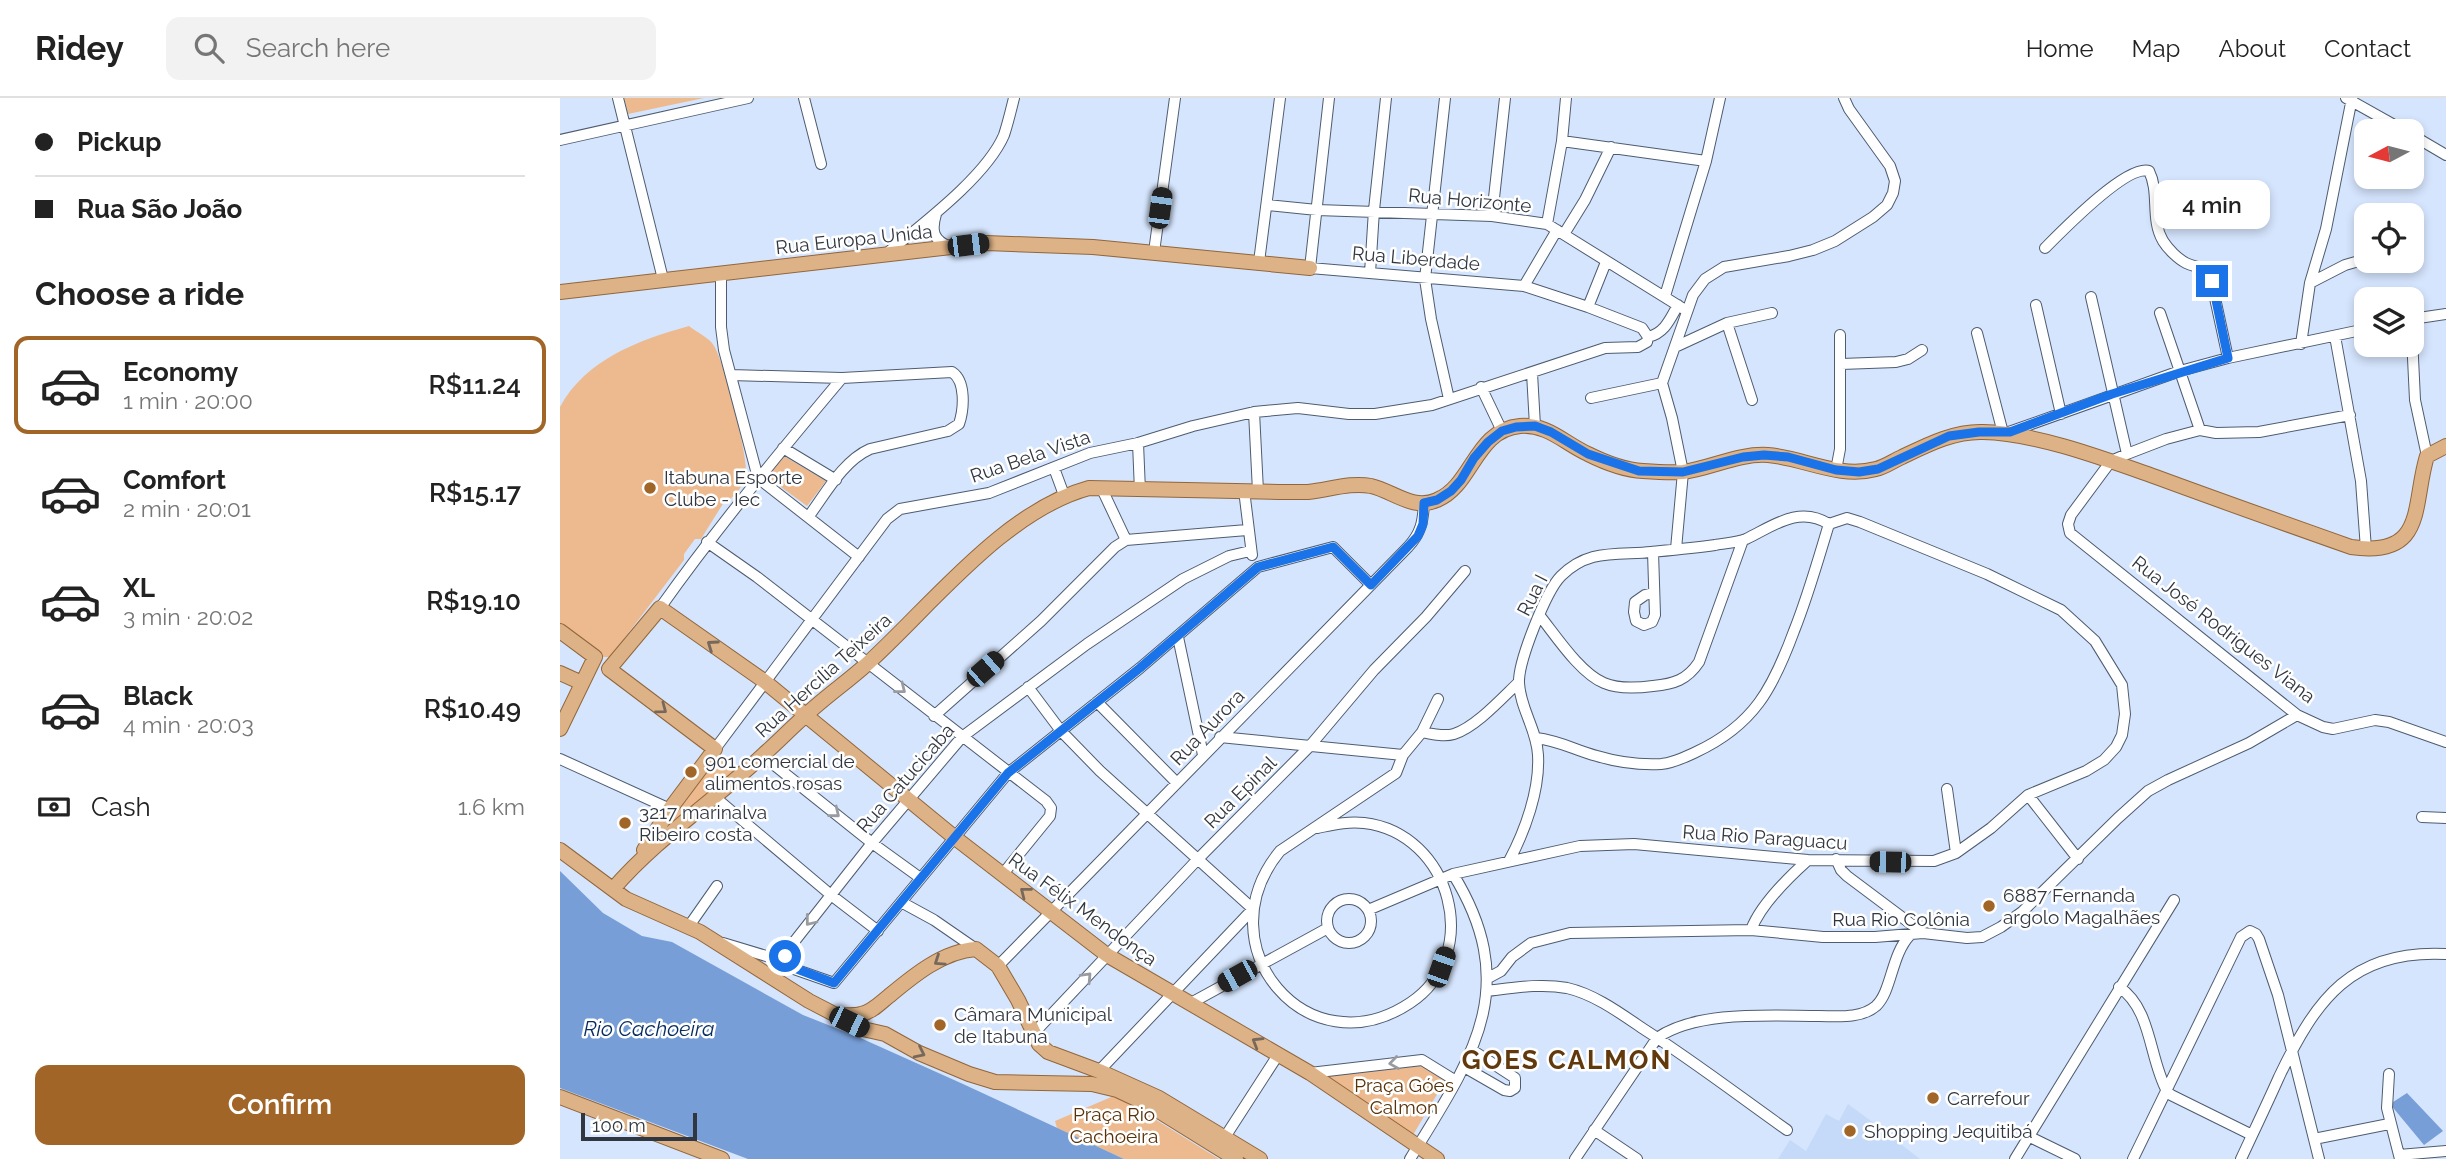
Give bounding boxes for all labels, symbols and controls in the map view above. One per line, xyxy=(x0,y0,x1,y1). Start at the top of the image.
search box xyxy=(166,17,656,80)
text: Ridey xyxy=(35,29,124,68)
icon: search xyxy=(190,29,228,67)
text: Search here xyxy=(246,33,390,63)
text: Home xyxy=(2026,34,2094,63)
text: Map xyxy=(2132,34,2180,63)
text: About xyxy=(2218,34,2286,63)
text: Contact xyxy=(2324,34,2411,63)
north arrow xyxy=(2354,119,2424,189)
map controls xyxy=(2354,119,2424,357)
text: Pickup xyxy=(77,127,162,157)
callout: 4 min xyxy=(2154,180,2270,228)
street label: Rua Horizonte xyxy=(1408,184,1532,216)
car xyxy=(1147,186,1174,230)
text: 4 min xyxy=(2182,191,2242,218)
text: Rua São João xyxy=(77,194,242,224)
button: locate xyxy=(2354,203,2424,273)
street label: Rua Europa Unida xyxy=(774,220,934,258)
car xyxy=(946,232,991,258)
street label: Rua Liberdade xyxy=(1351,241,1481,275)
route end xyxy=(2196,265,2228,297)
text: Choose a ride xyxy=(35,275,244,312)
button: layers xyxy=(2354,287,2424,357)
icon: car xyxy=(39,354,102,417)
text: Economy xyxy=(123,357,238,387)
text: R$11.24 xyxy=(429,370,521,400)
text: 1 min · 20:00 xyxy=(123,387,253,414)
street label: Rua Bela Vista xyxy=(967,425,1093,487)
icon: car xyxy=(39,462,102,525)
text: Comfort xyxy=(123,465,226,495)
place label: Itabuna Esporte Clube - Iec xyxy=(664,466,802,510)
text: R$15.17 xyxy=(429,478,521,508)
marker: Itabuna Esporte Clube - Iec xyxy=(642,480,658,496)
text: 2 min · 20:01 xyxy=(123,495,251,522)
street label: Rua José Rodrigues Viana xyxy=(2128,551,2320,707)
icon: car xyxy=(39,570,102,633)
street label: Rua I xyxy=(1512,571,1552,619)
text: XL xyxy=(123,573,155,603)
text: R$19.10 xyxy=(426,586,521,616)
text: 3 min · 20:02 xyxy=(123,603,253,630)
street label: Rua Hercília Teixeira xyxy=(751,608,895,742)
one-way arrow xyxy=(707,641,720,653)
car xyxy=(963,647,1008,691)
icon: car xyxy=(39,678,102,741)
text: Black xyxy=(123,681,193,711)
one-way arrow xyxy=(893,681,906,694)
street label: Rua Aurora xyxy=(1165,685,1249,769)
text: R$10.49 xyxy=(424,694,521,724)
one-way arrow xyxy=(654,701,666,714)
text: 4 min · 20:03 xyxy=(123,711,254,738)
street label: Rua Catucicaba xyxy=(852,719,958,837)
place label: 901 comercial de alimentos rosas xyxy=(705,750,855,794)
street label: Rua Epinal xyxy=(1199,751,1281,833)
marker: 901 comercial de alimentos rosas xyxy=(683,764,699,780)
icon: cash xyxy=(35,788,73,826)
text: Cash xyxy=(91,792,151,822)
text: 1.6 km xyxy=(458,793,525,820)
place label: 3217 marinalva Ribeiro costa xyxy=(639,801,767,845)
one-way arrow xyxy=(828,805,840,818)
marker: 3217 marinalva Ribeiro costa xyxy=(617,815,633,831)
street label: Rua Rio Paraguacu xyxy=(1682,820,1848,854)
street label: Rua Félix Mendonça xyxy=(1005,848,1161,970)
car xyxy=(1869,851,1912,873)
place label: 6887 Fernanda argolo Magalhães xyxy=(2003,884,2160,928)
one-way arrow xyxy=(1020,888,1033,901)
marker: 6887 Fernanda argolo Magalhães xyxy=(1981,898,1997,914)
street label: Rua Rio Colônia xyxy=(1832,908,1970,930)
one-way arrow xyxy=(806,913,819,926)
route start xyxy=(769,940,801,972)
car xyxy=(1425,944,1458,990)
one-way arrow xyxy=(934,953,947,965)
car xyxy=(1214,957,1261,995)
one-way arrow xyxy=(1079,972,1092,985)
car xyxy=(826,1003,873,1041)
place label: Câmara Municipal de Itabuna xyxy=(954,1003,1113,1047)
water label: Rio Cachoeira xyxy=(583,1016,715,1041)
marker: Câmara Municipal de Itabuna xyxy=(932,1017,948,1033)
one-way arrow xyxy=(1251,1037,1264,1050)
one-way arrow xyxy=(913,1044,925,1058)
district label: GOES CALMON xyxy=(1462,1045,1672,1075)
one-way arrow xyxy=(1388,1055,1400,1070)
button: Confirm xyxy=(35,1065,525,1145)
park label: Praça Góes Calmon xyxy=(1354,1074,1454,1118)
place label: Carrefour xyxy=(1947,1087,2030,1109)
marker: Carrefour xyxy=(1925,1090,1941,1106)
park label: Praça Rio Cachoeira xyxy=(1070,1103,1158,1147)
scale bar xyxy=(581,1110,696,1142)
text: 100 m xyxy=(592,1114,646,1136)
place label: Shopping Jequitibá xyxy=(1864,1120,2033,1142)
marker: Shopping Jequitibá xyxy=(1842,1123,1858,1139)

